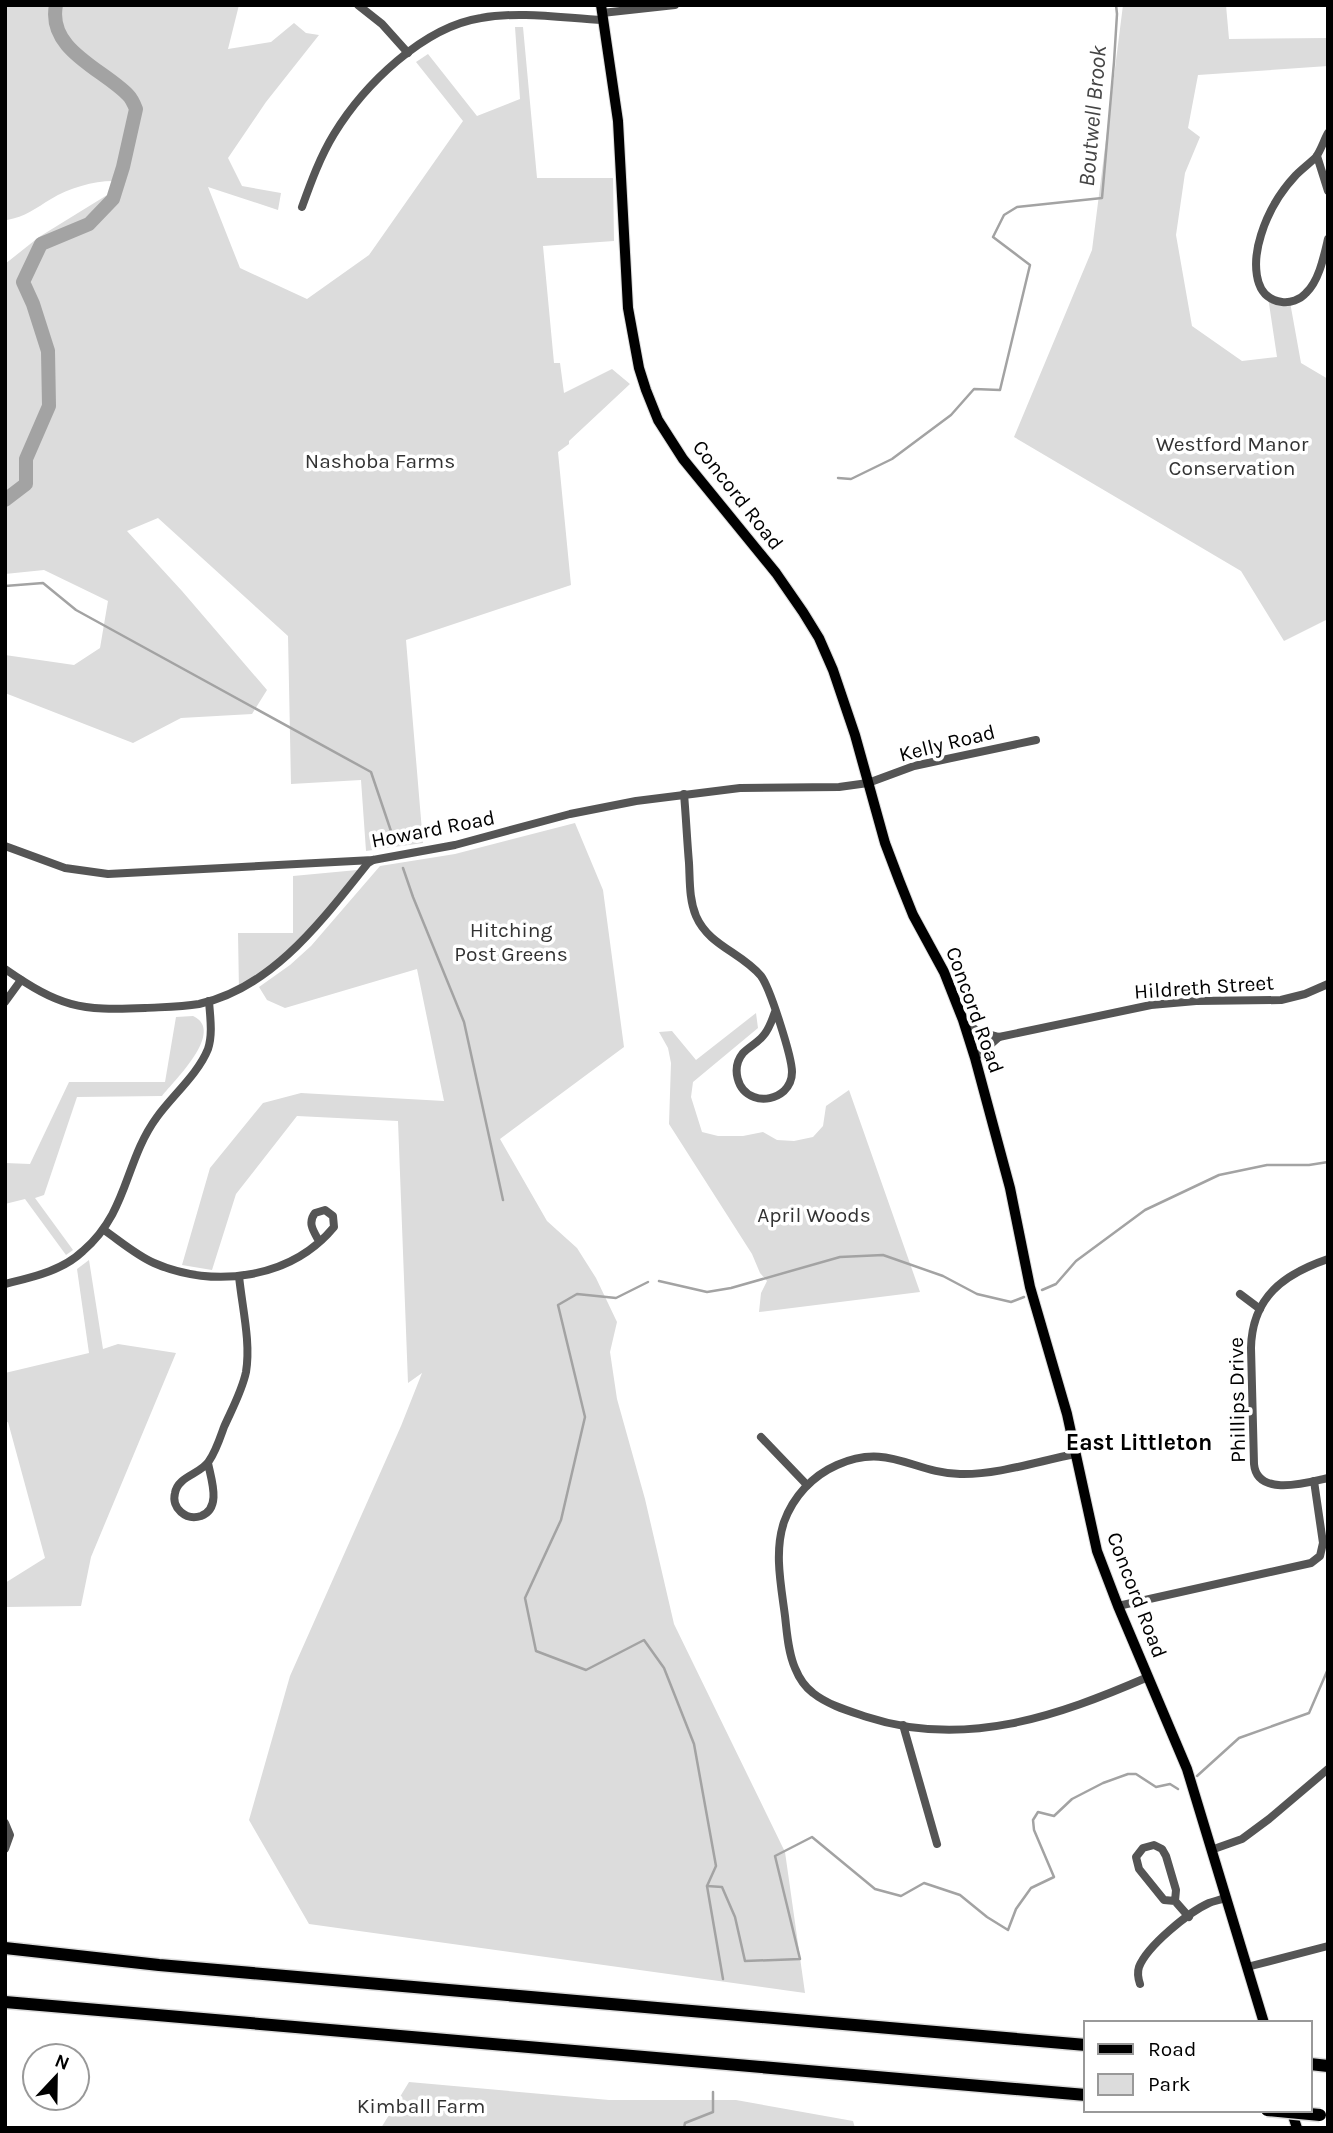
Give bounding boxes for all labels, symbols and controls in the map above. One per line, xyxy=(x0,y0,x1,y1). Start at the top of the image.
water label: Boutwell Brook xyxy=(1073,44,1112,188)
park label: Westford Manor Conservation xyxy=(1156,432,1309,480)
street label: Concord Road xyxy=(688,435,788,555)
park label: Nashoba Farms xyxy=(305,449,455,473)
street label: Kelly Road xyxy=(896,719,998,767)
street label: Howard Road xyxy=(369,805,497,853)
park label: Hitching Post Greens xyxy=(454,918,568,966)
street label: Concord Road xyxy=(941,944,1009,1076)
street label: Hildreth Street xyxy=(1133,970,1275,1004)
park label: April Woods xyxy=(757,1203,871,1227)
street label: Phillips Drive xyxy=(1224,1337,1250,1463)
district label: East Littleton xyxy=(1066,1429,1212,1456)
street label: Concord Road xyxy=(1102,1529,1172,1661)
legend xyxy=(1084,2021,1312,2112)
text: Road xyxy=(1148,2037,1196,2061)
north arrow xyxy=(21,2042,91,2112)
text: N xyxy=(52,2049,72,2075)
text: Park xyxy=(1148,2072,1191,2096)
park label: Kimball Farm xyxy=(357,2094,485,2118)

